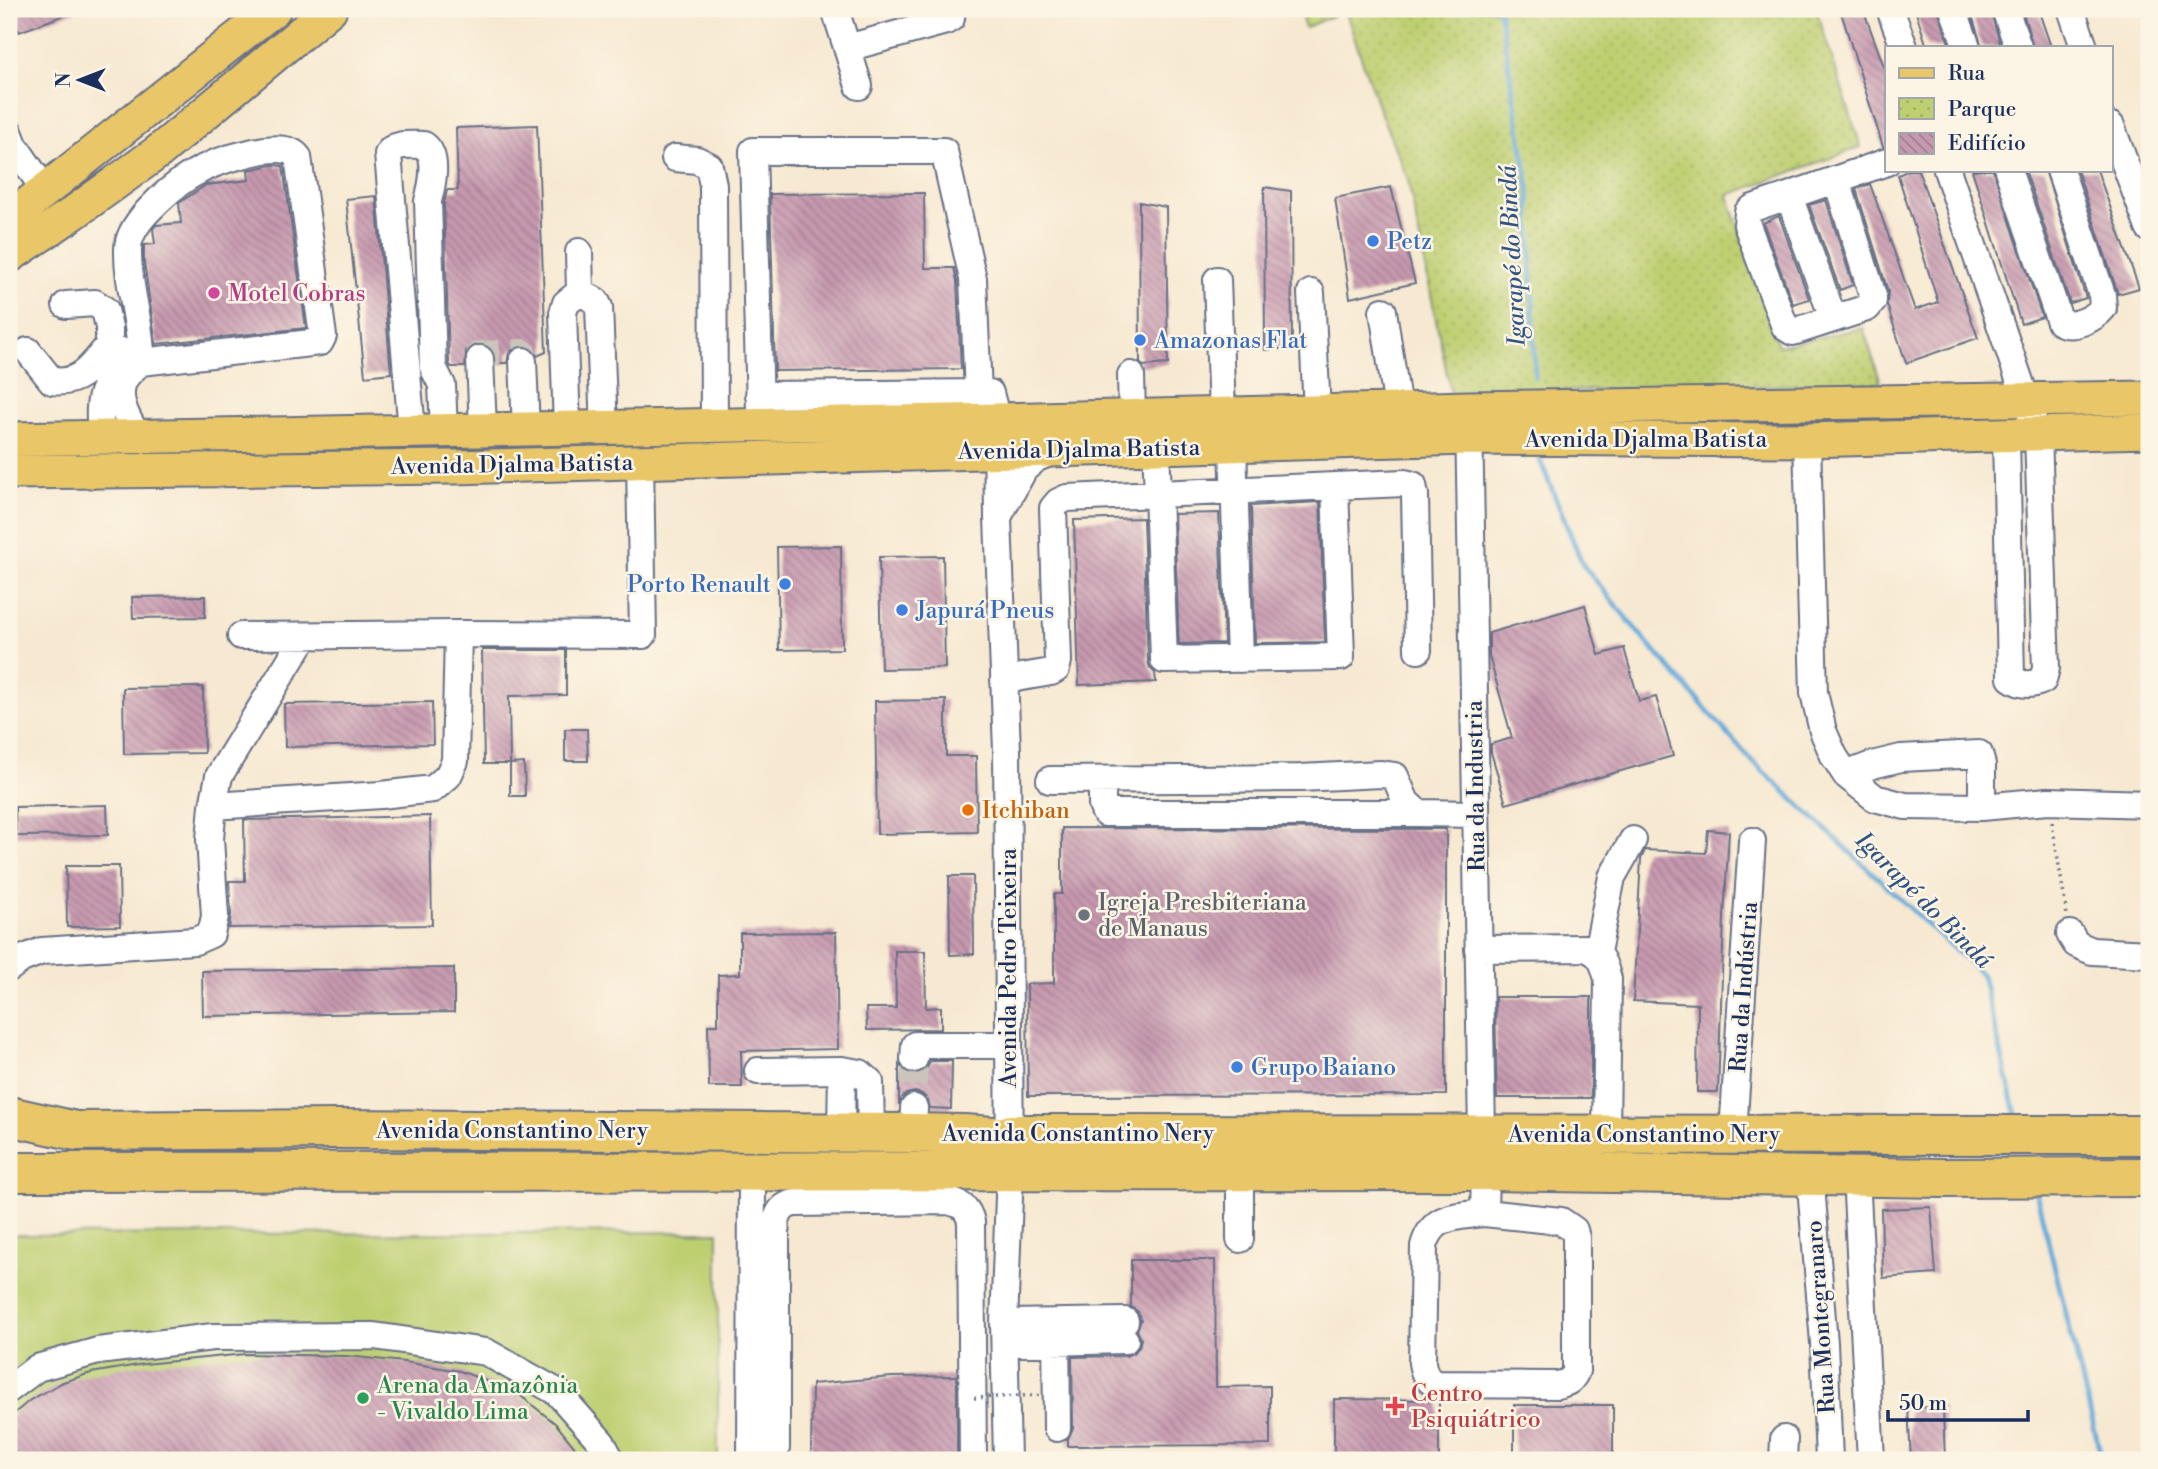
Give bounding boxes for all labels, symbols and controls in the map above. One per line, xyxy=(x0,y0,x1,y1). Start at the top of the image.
north arrow xyxy=(46,46,116,116)
legend xyxy=(1885,46,2112,172)
text: Rua xyxy=(1948,61,1985,87)
text: N xyxy=(52,72,76,88)
text: Parque xyxy=(1948,97,2016,123)
text: Edifício xyxy=(1948,131,2026,157)
water label: Igarapé do Bindá xyxy=(1493,164,1533,348)
place label: Petz xyxy=(1387,228,1432,256)
marker: Petz xyxy=(1365,233,1381,249)
place label: Motel Cobras xyxy=(228,280,366,308)
marker: Motel Cobras xyxy=(206,285,222,301)
place label: Amazonas Flat xyxy=(1153,327,1307,355)
marker: Amazonas Flat xyxy=(1132,332,1148,348)
street label: Avenida Djalma Batista xyxy=(1524,426,1768,454)
street label: Avenida Djalma Batista xyxy=(957,434,1201,466)
street label: Avenida Djalma Batista xyxy=(390,449,634,481)
place label: Porto Renault xyxy=(627,571,771,599)
marker: Porto Renault xyxy=(777,576,793,592)
place label: Japurá Pneus xyxy=(915,597,1054,625)
marker: Japurá Pneus xyxy=(894,602,910,618)
street label: Rua da Industria xyxy=(1460,700,1491,872)
place label: Itchiban xyxy=(982,797,1070,825)
marker: Itchiban xyxy=(960,802,976,818)
water label: Igarapé do Bindá xyxy=(1848,825,1998,976)
street label: Avenida Pedro Teixeira xyxy=(995,848,1023,1089)
place label: Igreja Presbiteriana de Manaus xyxy=(1098,889,1307,943)
street label: Rua da Indústria xyxy=(1724,900,1764,1074)
marker: Igreja Presbiteriana de Manaus xyxy=(1076,907,1092,923)
place label: Grupo Baiano xyxy=(1251,1054,1396,1082)
marker: Grupo Baiano xyxy=(1229,1059,1245,1075)
street label: Avenida Constantino Nery xyxy=(375,1117,649,1145)
street label: Avenida Constantino Nery xyxy=(941,1120,1215,1148)
street label: Avenida Constantino Nery xyxy=(1507,1121,1781,1149)
street label: Rua Montegranaro xyxy=(1800,1219,1842,1415)
place label: Arena da Amazônia - Vivaldo Lima xyxy=(376,1372,578,1426)
scale bar xyxy=(1888,1378,2028,1422)
place label: Centro Psiquiátrico xyxy=(1411,1380,1541,1434)
marker: Arena da Amazônia - Vivaldo Lima xyxy=(355,1390,371,1406)
text: 50 m xyxy=(1899,1391,1947,1417)
marker: Centro Psiquiátrico xyxy=(1385,1396,1405,1416)

